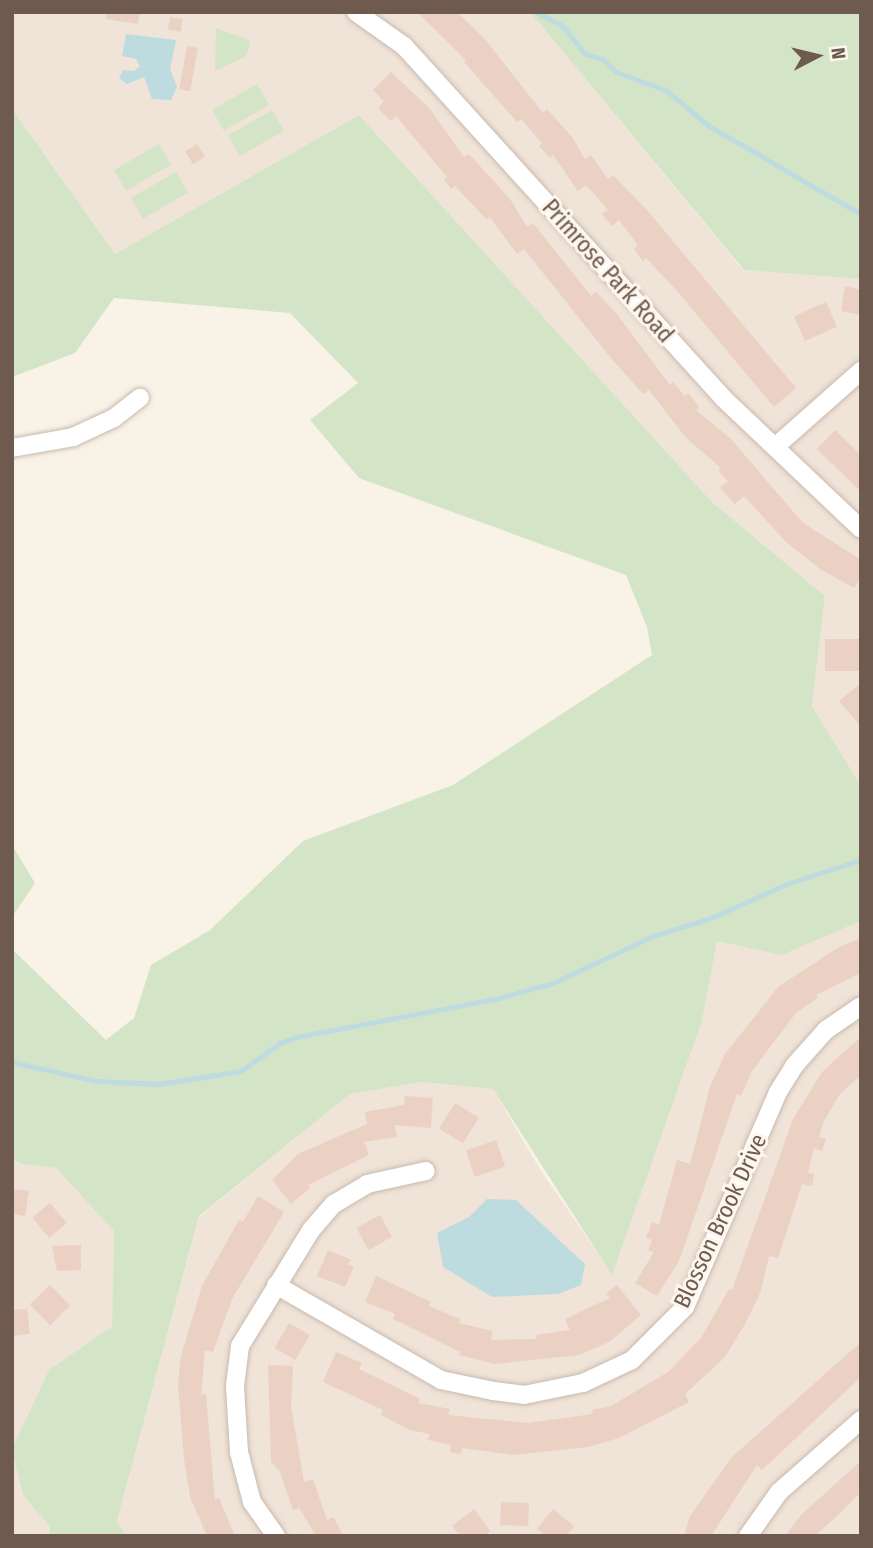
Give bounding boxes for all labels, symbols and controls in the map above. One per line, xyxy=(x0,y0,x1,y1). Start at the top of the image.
north arrow xyxy=(782,21,852,91)
text: N xyxy=(826,46,850,60)
street label: Primrose Park Road xyxy=(536,194,680,348)
street label: Blosson Brook Drive xyxy=(668,1130,772,1312)

